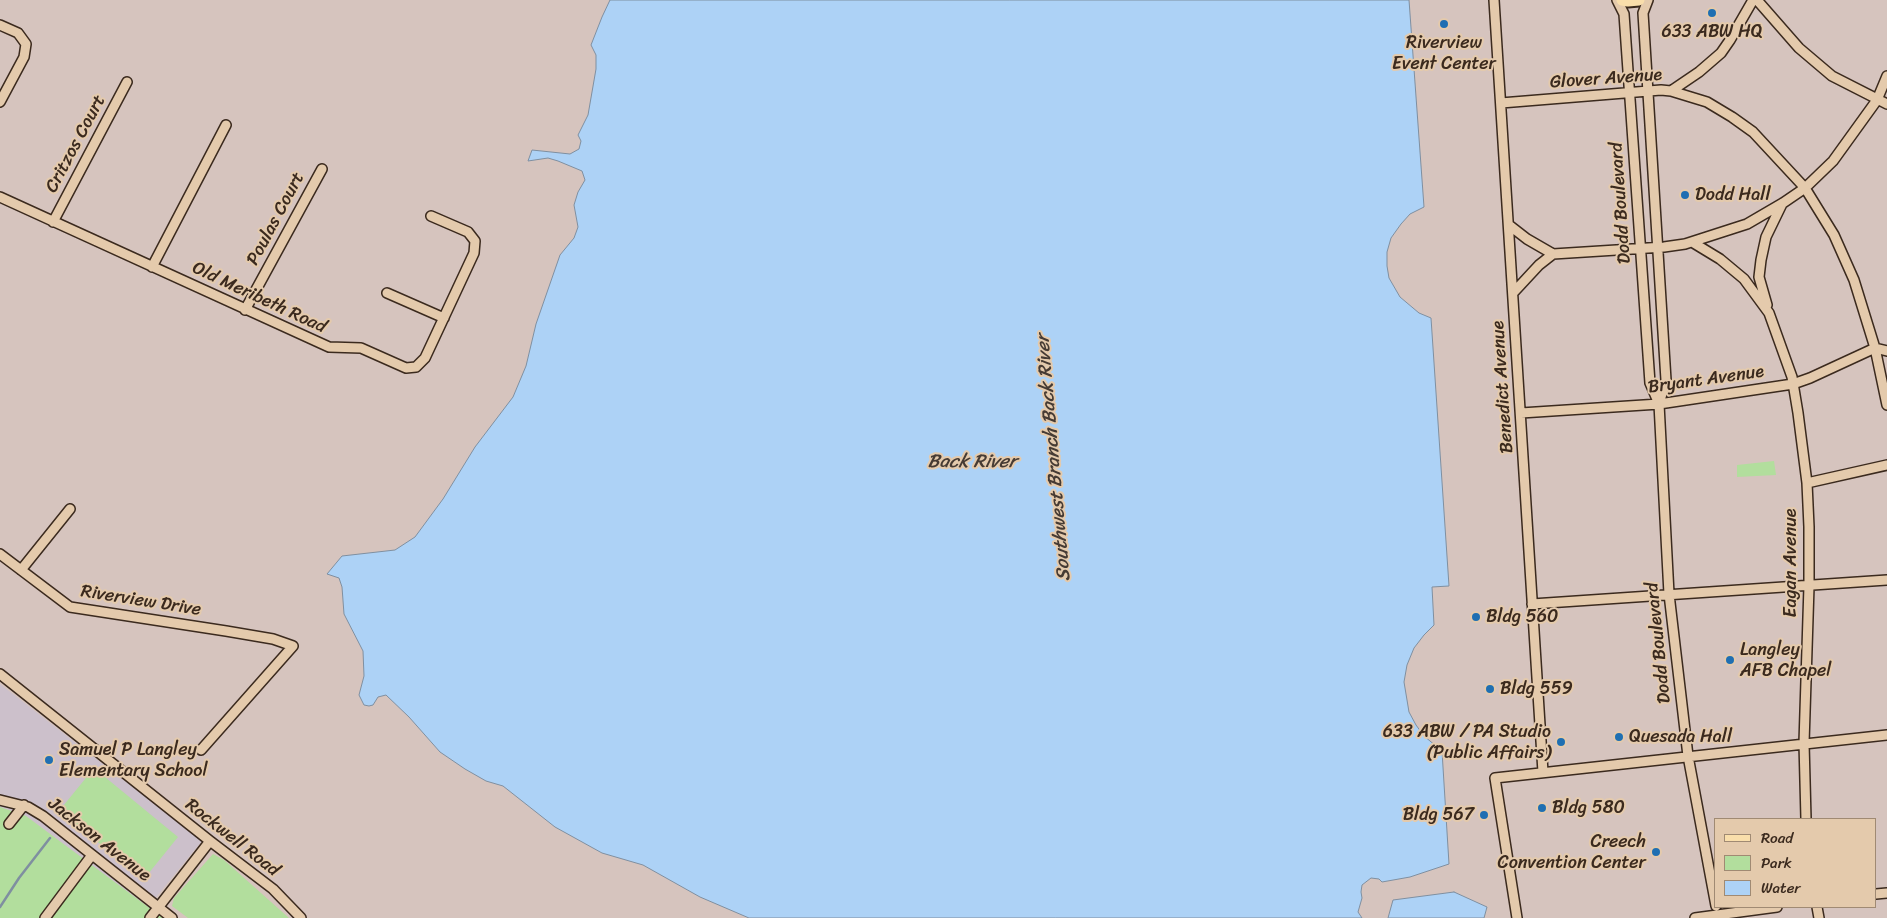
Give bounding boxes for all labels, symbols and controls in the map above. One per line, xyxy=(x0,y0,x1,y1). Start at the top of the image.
marker: 633 ABW HQ xyxy=(1706,7,1718,19)
marker: Riverview Event Center xyxy=(1438,18,1450,30)
place label: 633 ABW HQ xyxy=(1661,21,1763,43)
place label: Riverview Event Center xyxy=(1392,32,1496,74)
street label: Glover Avenue xyxy=(1549,64,1663,94)
street label: Critzos Court xyxy=(41,92,111,196)
street label: Dodd Boulevard xyxy=(1606,142,1636,264)
street label: Poulas Court xyxy=(242,169,310,269)
place label: Dodd Hall xyxy=(1695,184,1771,206)
marker: Dodd Hall xyxy=(1679,189,1691,201)
street label: Old Meribeth Road xyxy=(189,257,329,339)
street label: Benedict Avenue xyxy=(1488,320,1518,454)
water label: Southwest Branch Back River xyxy=(1032,334,1076,582)
street label: Bryant Avenue xyxy=(1647,361,1765,399)
water label: Back River xyxy=(927,451,1017,473)
street label: Eagan Avenue xyxy=(1780,509,1802,617)
street label: Riverview Drive xyxy=(79,581,203,621)
street label: Dodd Boulevard xyxy=(1642,581,1676,705)
place label: Bldg 560 xyxy=(1486,606,1558,628)
marker: Bldg 560 xyxy=(1470,611,1482,623)
place label: Langley AFB Chapel xyxy=(1740,639,1831,682)
marker: Langley AFB Chapel xyxy=(1724,654,1736,666)
place label: Bldg 559 xyxy=(1500,678,1573,700)
marker: Bldg 559 xyxy=(1484,683,1496,695)
place label: 633 ABW / PA Studio (Public Affairs) xyxy=(1383,721,1551,764)
place label: Quesada Hall xyxy=(1629,726,1732,748)
marker: Quesada Hall xyxy=(1613,731,1625,743)
marker: 633 ABW / PA Studio (Public Affairs) xyxy=(1555,736,1567,748)
place label: Samuel P Langley Elementary School xyxy=(59,739,208,782)
marker: Samuel P Langley Elementary School xyxy=(43,754,55,766)
street label: Jackson Avenue xyxy=(43,793,155,887)
street label: Rockwell Road xyxy=(181,794,283,882)
place label: Bldg 580 xyxy=(1552,797,1625,819)
marker: Bldg 580 xyxy=(1536,802,1548,814)
place label: Bldg 567 xyxy=(1403,804,1474,826)
marker: Bldg 567 xyxy=(1478,809,1490,821)
legend xyxy=(1714,818,1877,908)
text: Road xyxy=(1761,825,1793,851)
place label: Creech Convention Center xyxy=(1497,831,1646,874)
marker: Creech Convention Center xyxy=(1650,846,1662,858)
text: Park xyxy=(1761,850,1792,876)
text: Water xyxy=(1761,875,1801,901)

